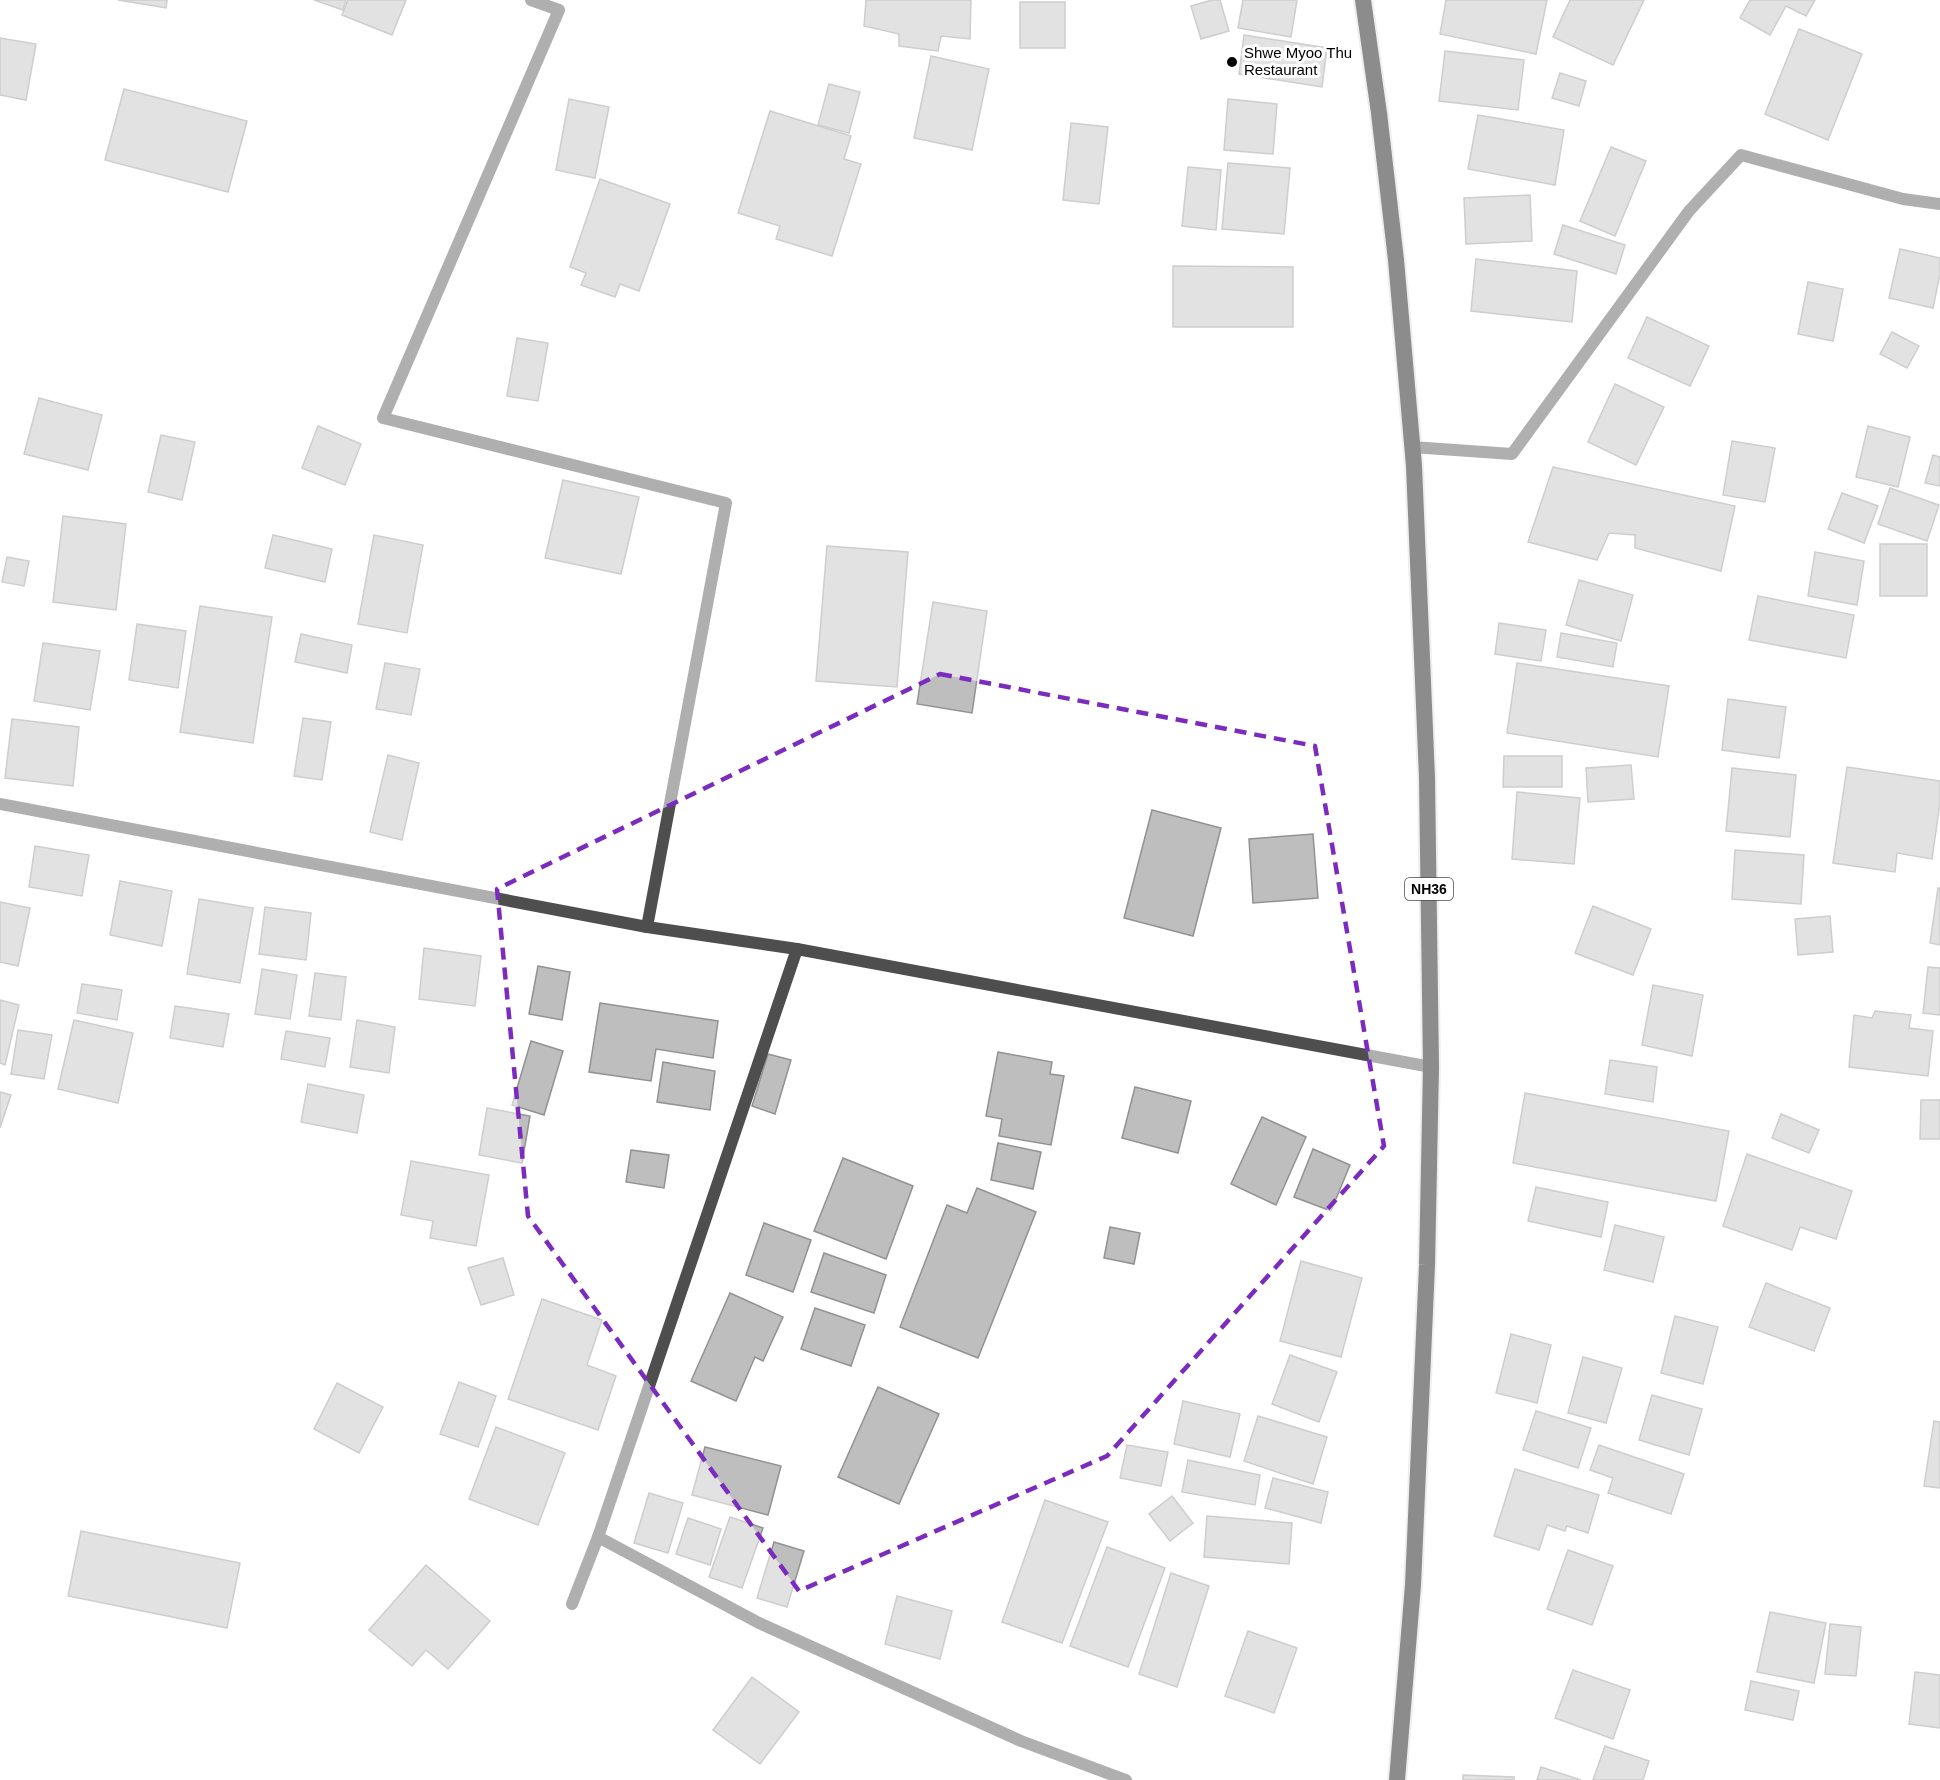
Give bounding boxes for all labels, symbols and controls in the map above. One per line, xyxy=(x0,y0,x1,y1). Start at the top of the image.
place label: Shwe Myoo Thu Restaurant xyxy=(1244,44,1352,78)
marker: Shwe Myoo Thu Restaurant xyxy=(1225,55,1239,69)
road number: NH36 xyxy=(1405,878,1453,900)

